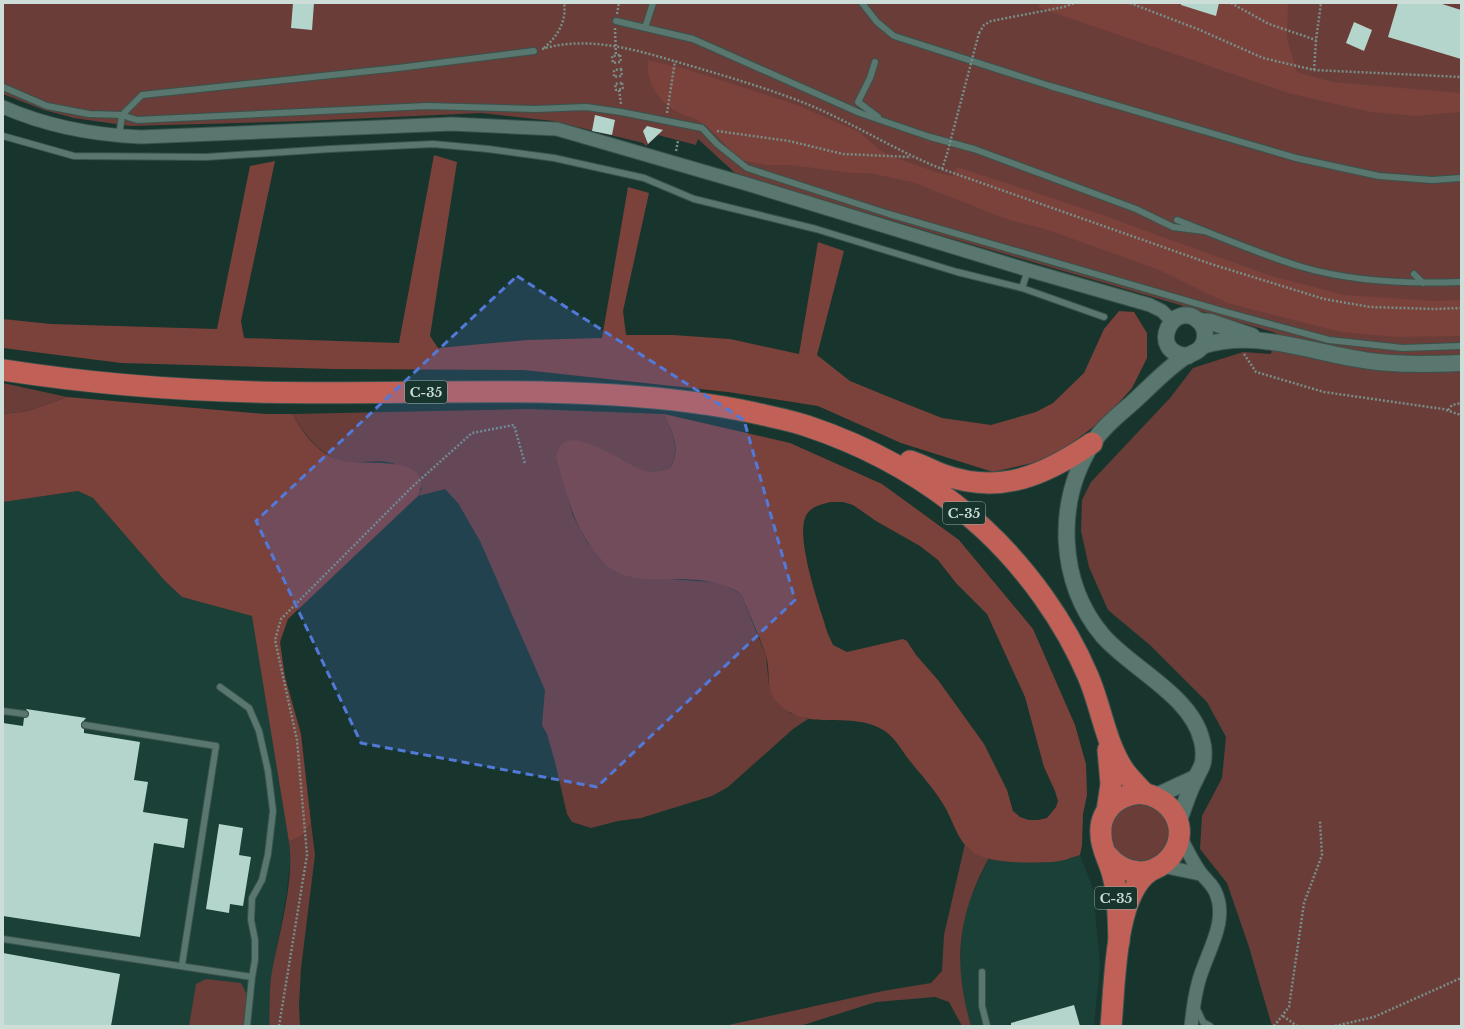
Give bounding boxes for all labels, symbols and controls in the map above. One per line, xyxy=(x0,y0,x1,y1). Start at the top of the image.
road number: C-35 xyxy=(405,381,447,403)
road number: C-35 xyxy=(943,502,985,524)
road number: C-35 xyxy=(1095,887,1137,909)

